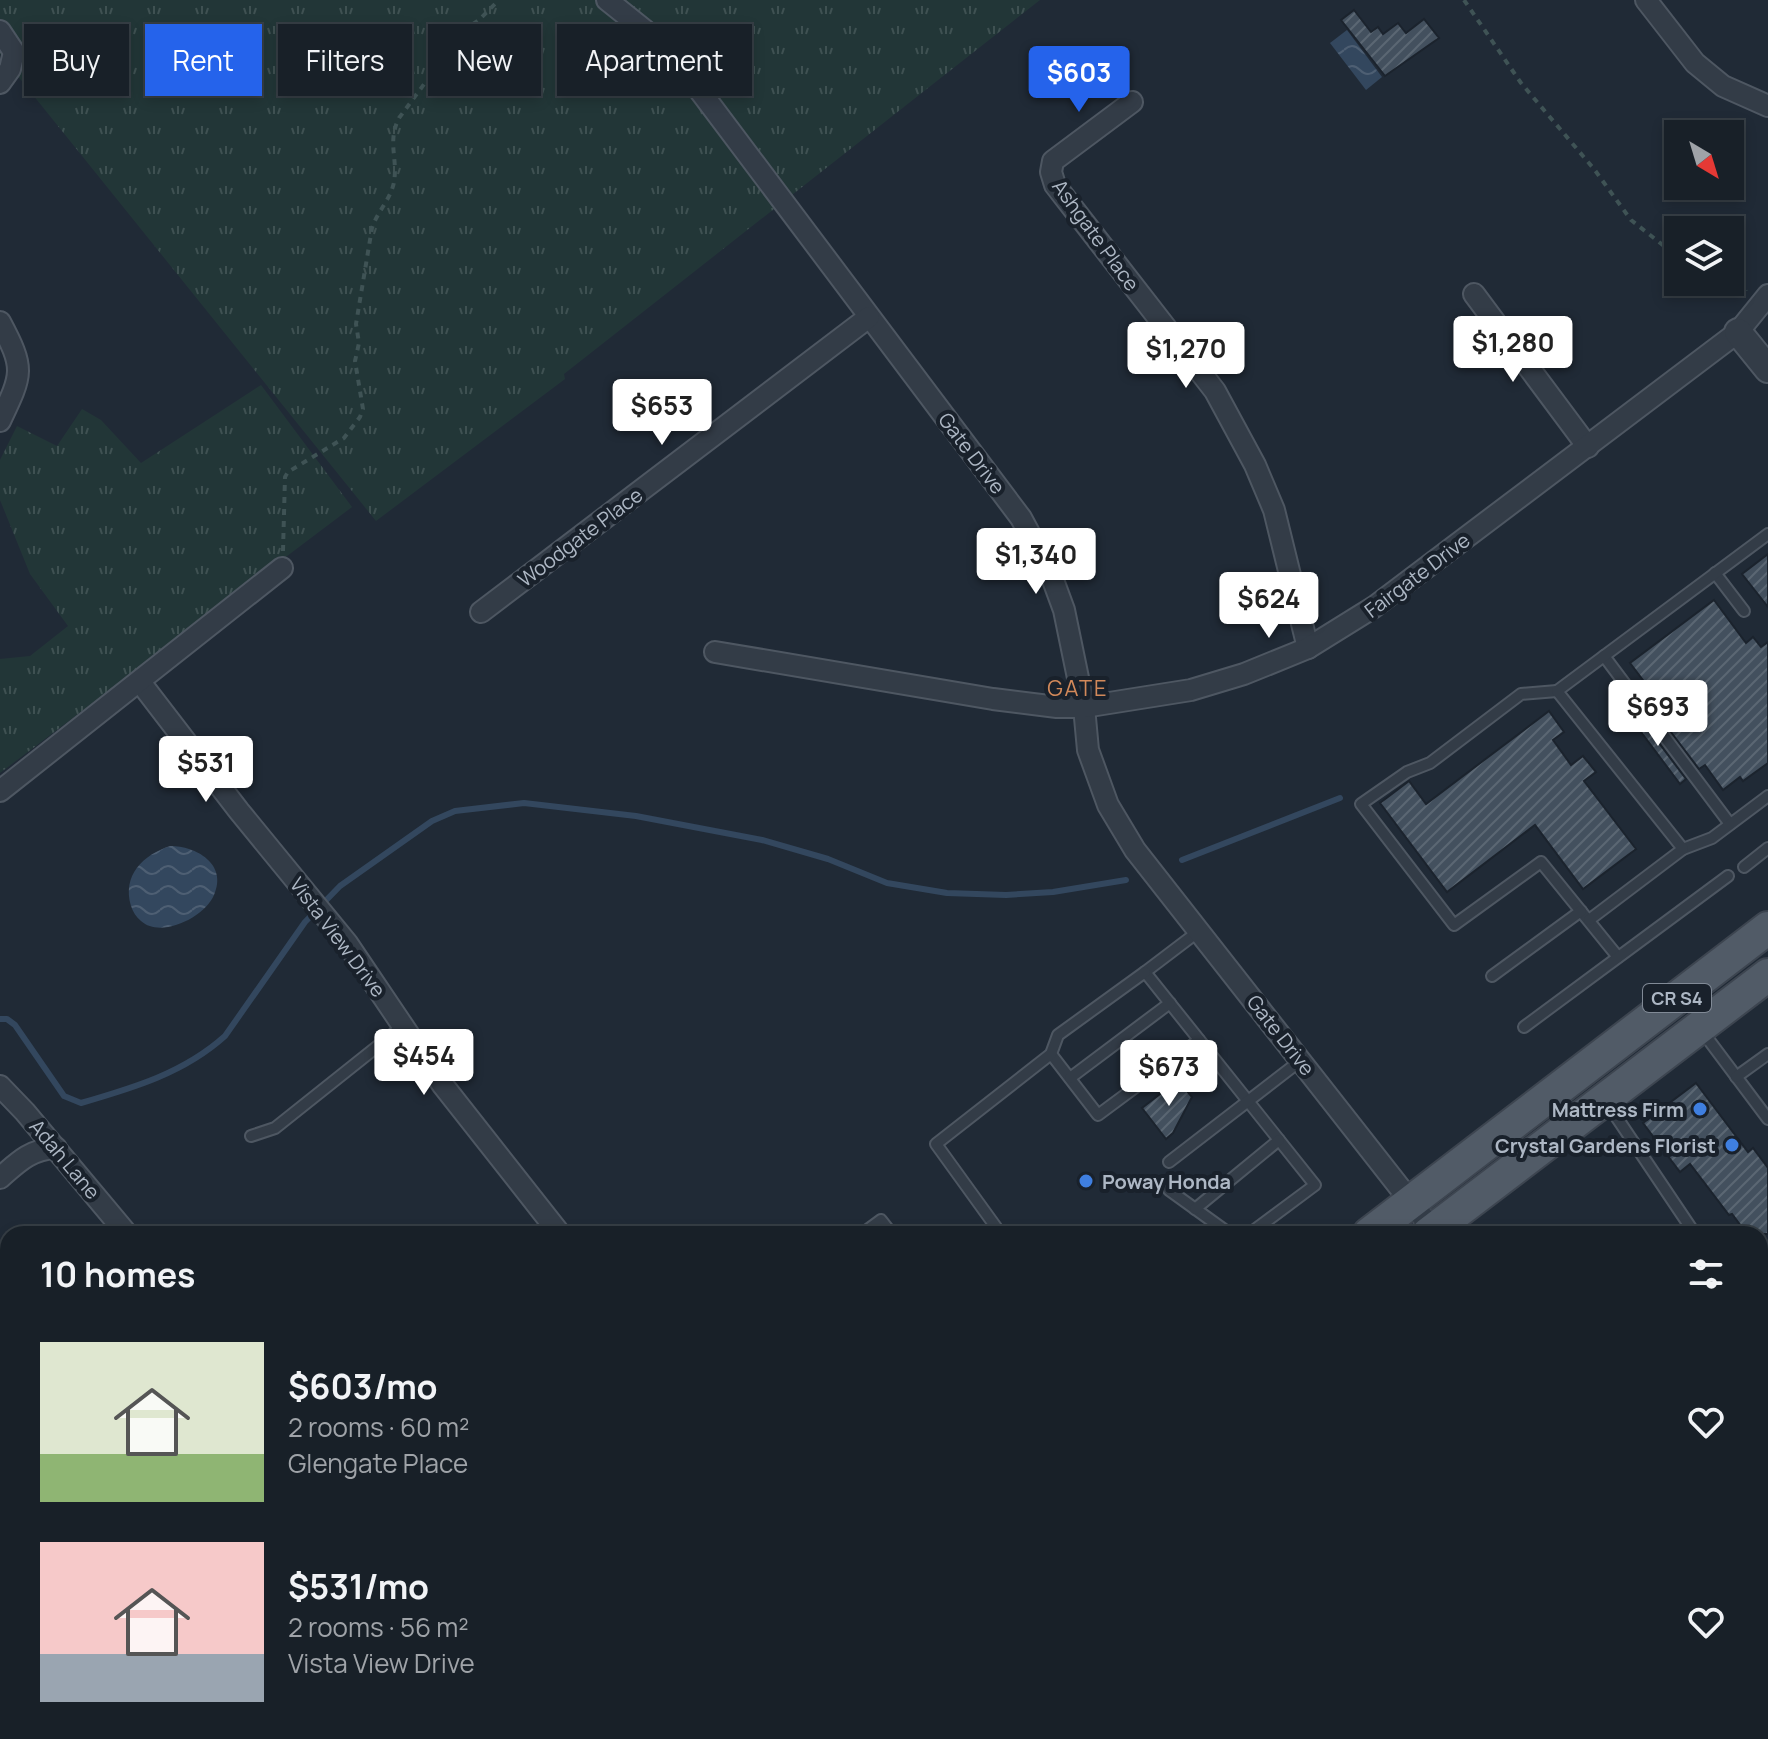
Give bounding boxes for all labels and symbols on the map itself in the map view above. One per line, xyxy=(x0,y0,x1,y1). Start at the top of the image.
pin: $603 xyxy=(1032,46,1126,114)
north arrow xyxy=(1664,120,1744,200)
street label: Ashgate Place xyxy=(1046,174,1146,296)
pin: $1,280 xyxy=(1448,316,1578,384)
pin: $1,270 xyxy=(1121,322,1251,390)
pin: $653 xyxy=(615,379,709,447)
street label: Gate Drive xyxy=(933,407,1011,499)
street label: Woodgate Place xyxy=(512,481,648,593)
street label: Fairgate Drive xyxy=(1359,527,1475,623)
pin: $1,340 xyxy=(971,528,1101,596)
pin: $624 xyxy=(1222,572,1316,640)
district label: GATE xyxy=(1047,673,1109,703)
pin: $693 xyxy=(1611,680,1705,748)
pin: $531 xyxy=(159,736,253,804)
street label: Vista View Drive xyxy=(284,871,392,1003)
road number: CR S4 xyxy=(1643,984,1711,1012)
street label: Gate Drive xyxy=(1241,989,1321,1081)
pin: $454 xyxy=(377,1029,471,1097)
pin: $673 xyxy=(1122,1040,1216,1108)
place label: Mattress Firm xyxy=(1552,1096,1684,1123)
marker: Mattress Firm xyxy=(1691,1100,1709,1118)
street label: Adah Lane xyxy=(24,1113,106,1205)
place label: Crystal Gardens Florist xyxy=(1495,1132,1716,1159)
marker: Crystal Gardens Florist xyxy=(1723,1136,1741,1154)
place label: Poway Honda xyxy=(1102,1168,1231,1195)
marker: Poway Honda xyxy=(1077,1172,1095,1190)

